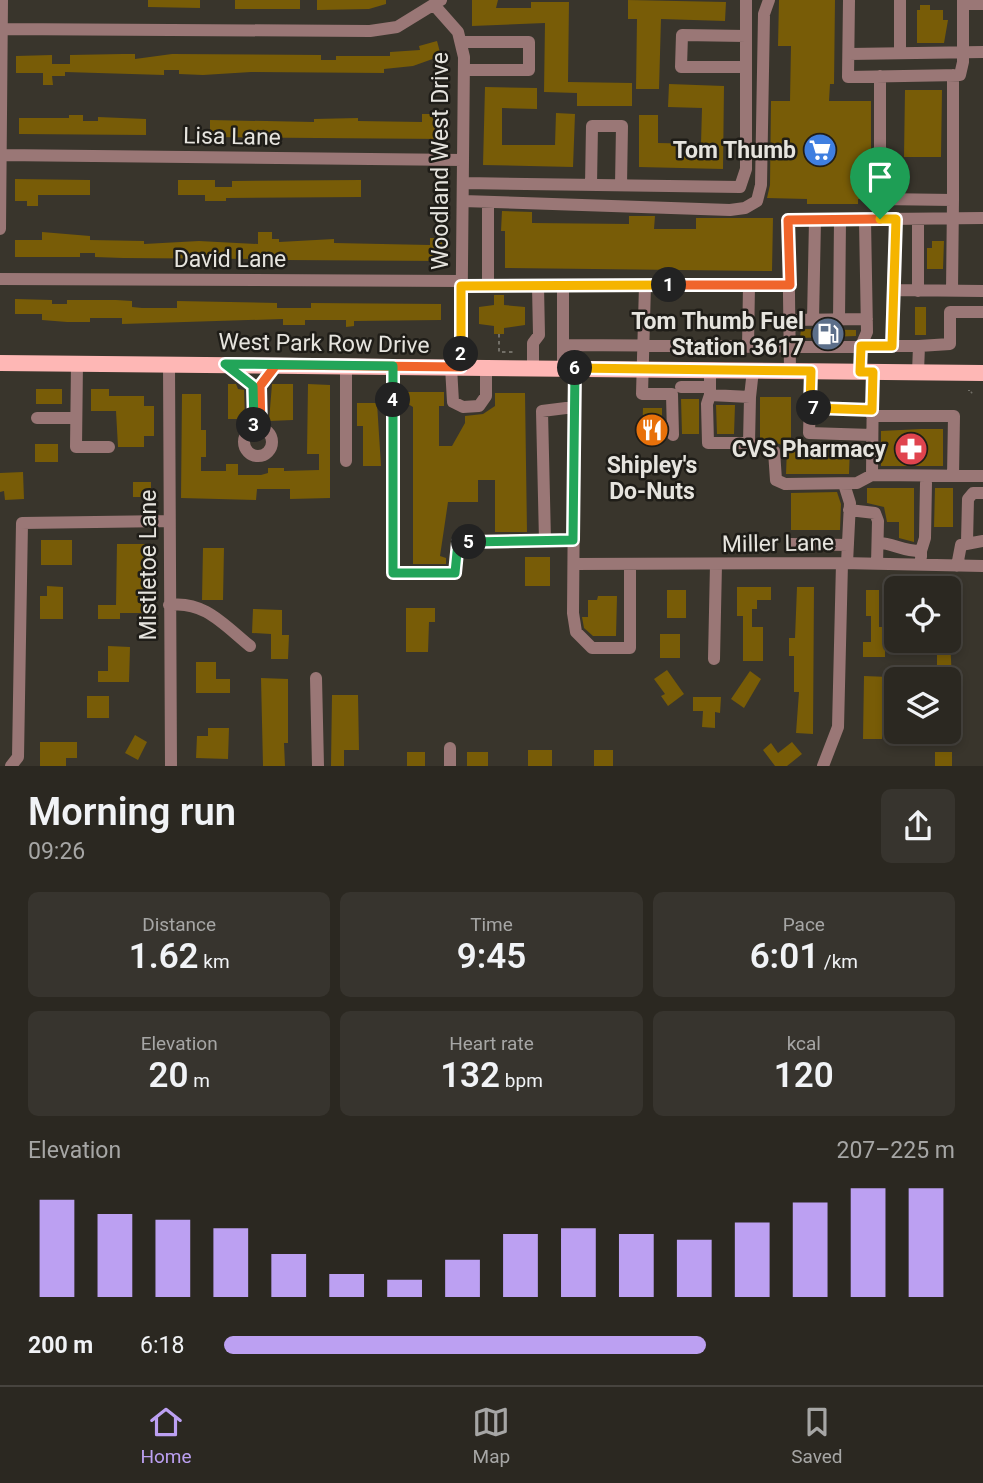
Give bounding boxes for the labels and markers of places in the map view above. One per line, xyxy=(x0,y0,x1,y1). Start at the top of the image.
supermarket icon: Tom Thumb xyxy=(801,131,839,169)
place label: Tom Thumb xyxy=(673,137,796,164)
pin xyxy=(850,147,910,219)
pin: 1 xyxy=(652,268,686,302)
place label: Tom Thumb Fuel Station 3617 xyxy=(631,308,804,361)
fuel station icon: Tom Thumb Fuel Station 3617 xyxy=(809,315,847,353)
pin: 2 xyxy=(444,336,478,372)
pin: 6 xyxy=(558,350,592,386)
pin: 4 xyxy=(376,382,410,418)
pin: 7 xyxy=(796,390,832,426)
pin: 3 xyxy=(236,408,272,442)
restaurant icon: Shipley's Do-Nuts xyxy=(633,411,671,449)
pharmacy icon: CVS Pharmacy xyxy=(892,430,930,468)
place label: CVS Pharmacy xyxy=(732,436,886,463)
place label: Shipley's Do-Nuts xyxy=(607,452,697,505)
pin: 5 xyxy=(452,524,486,560)

